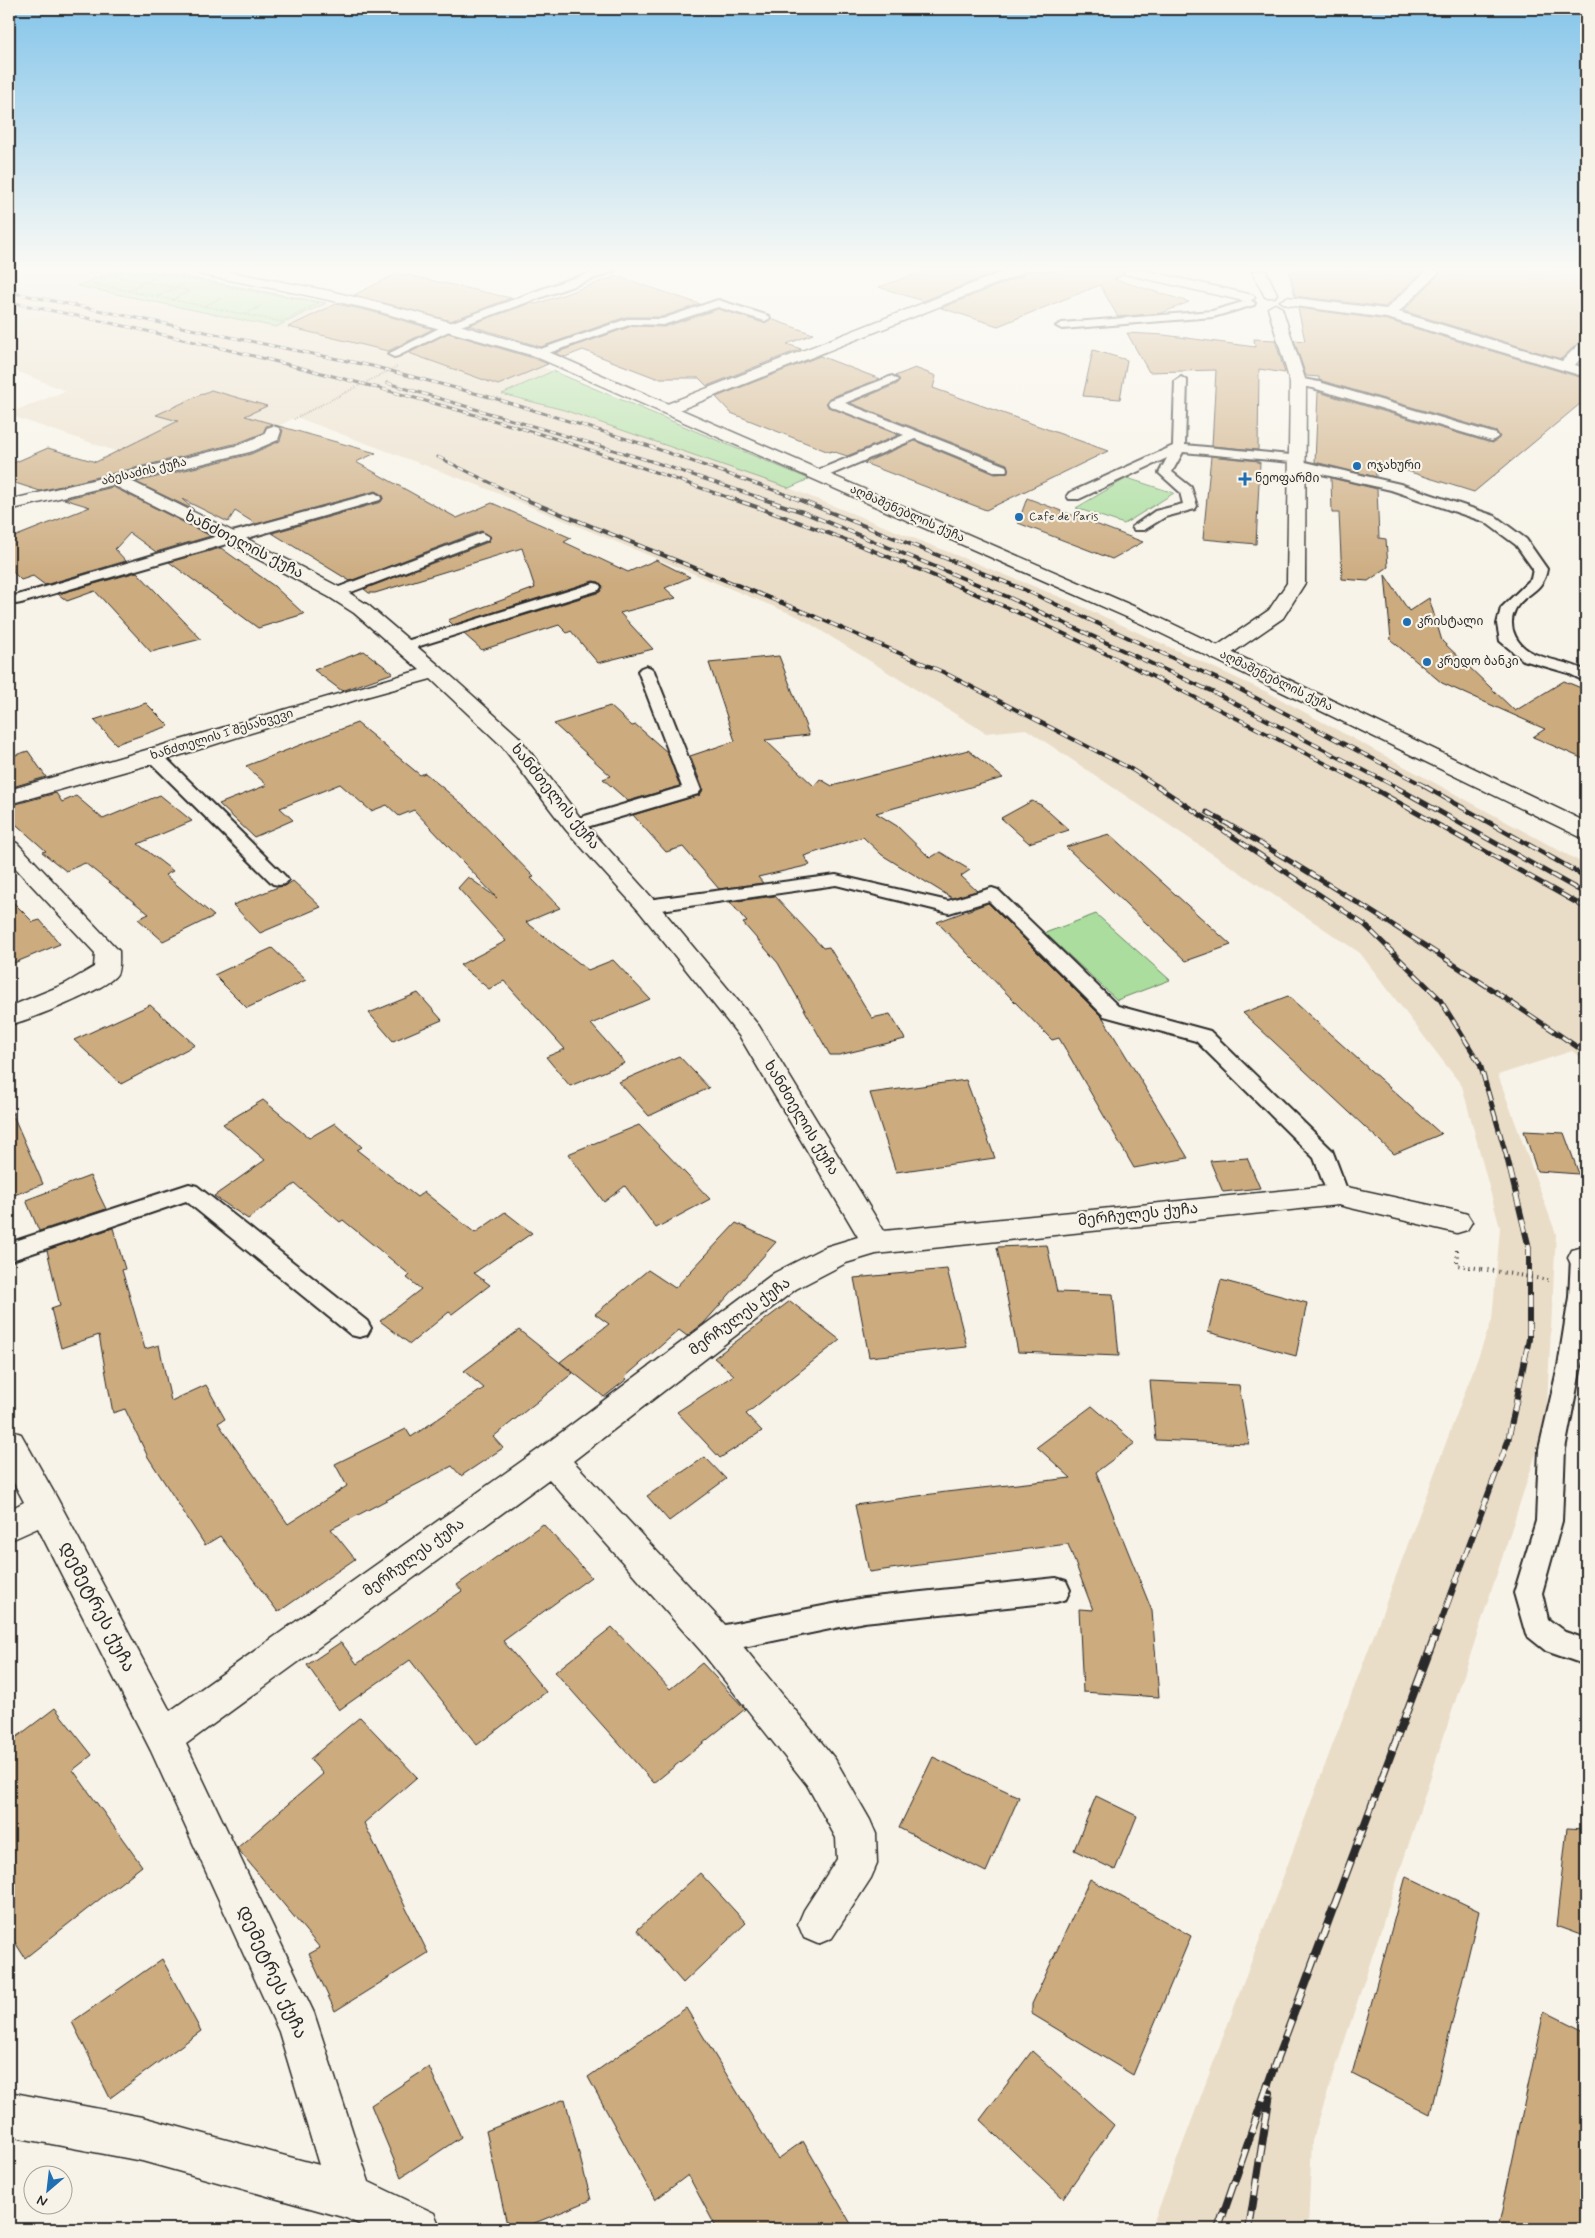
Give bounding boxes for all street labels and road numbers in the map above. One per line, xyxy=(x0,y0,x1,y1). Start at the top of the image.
street label: აბესაძის ქუჩა xyxy=(100,454,188,490)
street label: აღმაშენებლის ქუჩა xyxy=(847,481,967,547)
street label: ხანძთელის ქუჩა xyxy=(181,506,307,584)
street label: აღმაშენებლის ქუჩა xyxy=(1217,647,1335,715)
street label: ხანძთელის I შესახვევი xyxy=(149,706,296,764)
street label: ხანძთელის ქუჩა xyxy=(506,740,604,854)
street label: ხანძთელის ქუჩა xyxy=(759,1057,843,1179)
street label: მერჩულეს ქუჩა xyxy=(1077,1199,1199,1231)
street label: მერჩულეს ქუჩა xyxy=(685,1273,795,1361)
street label: მერჩულეს ქუჩა xyxy=(359,1514,469,1602)
street label: დემეტრეს ქუჩა xyxy=(54,1538,140,1676)
street label: დემეტრეს ქუჩა xyxy=(232,1901,312,2043)

